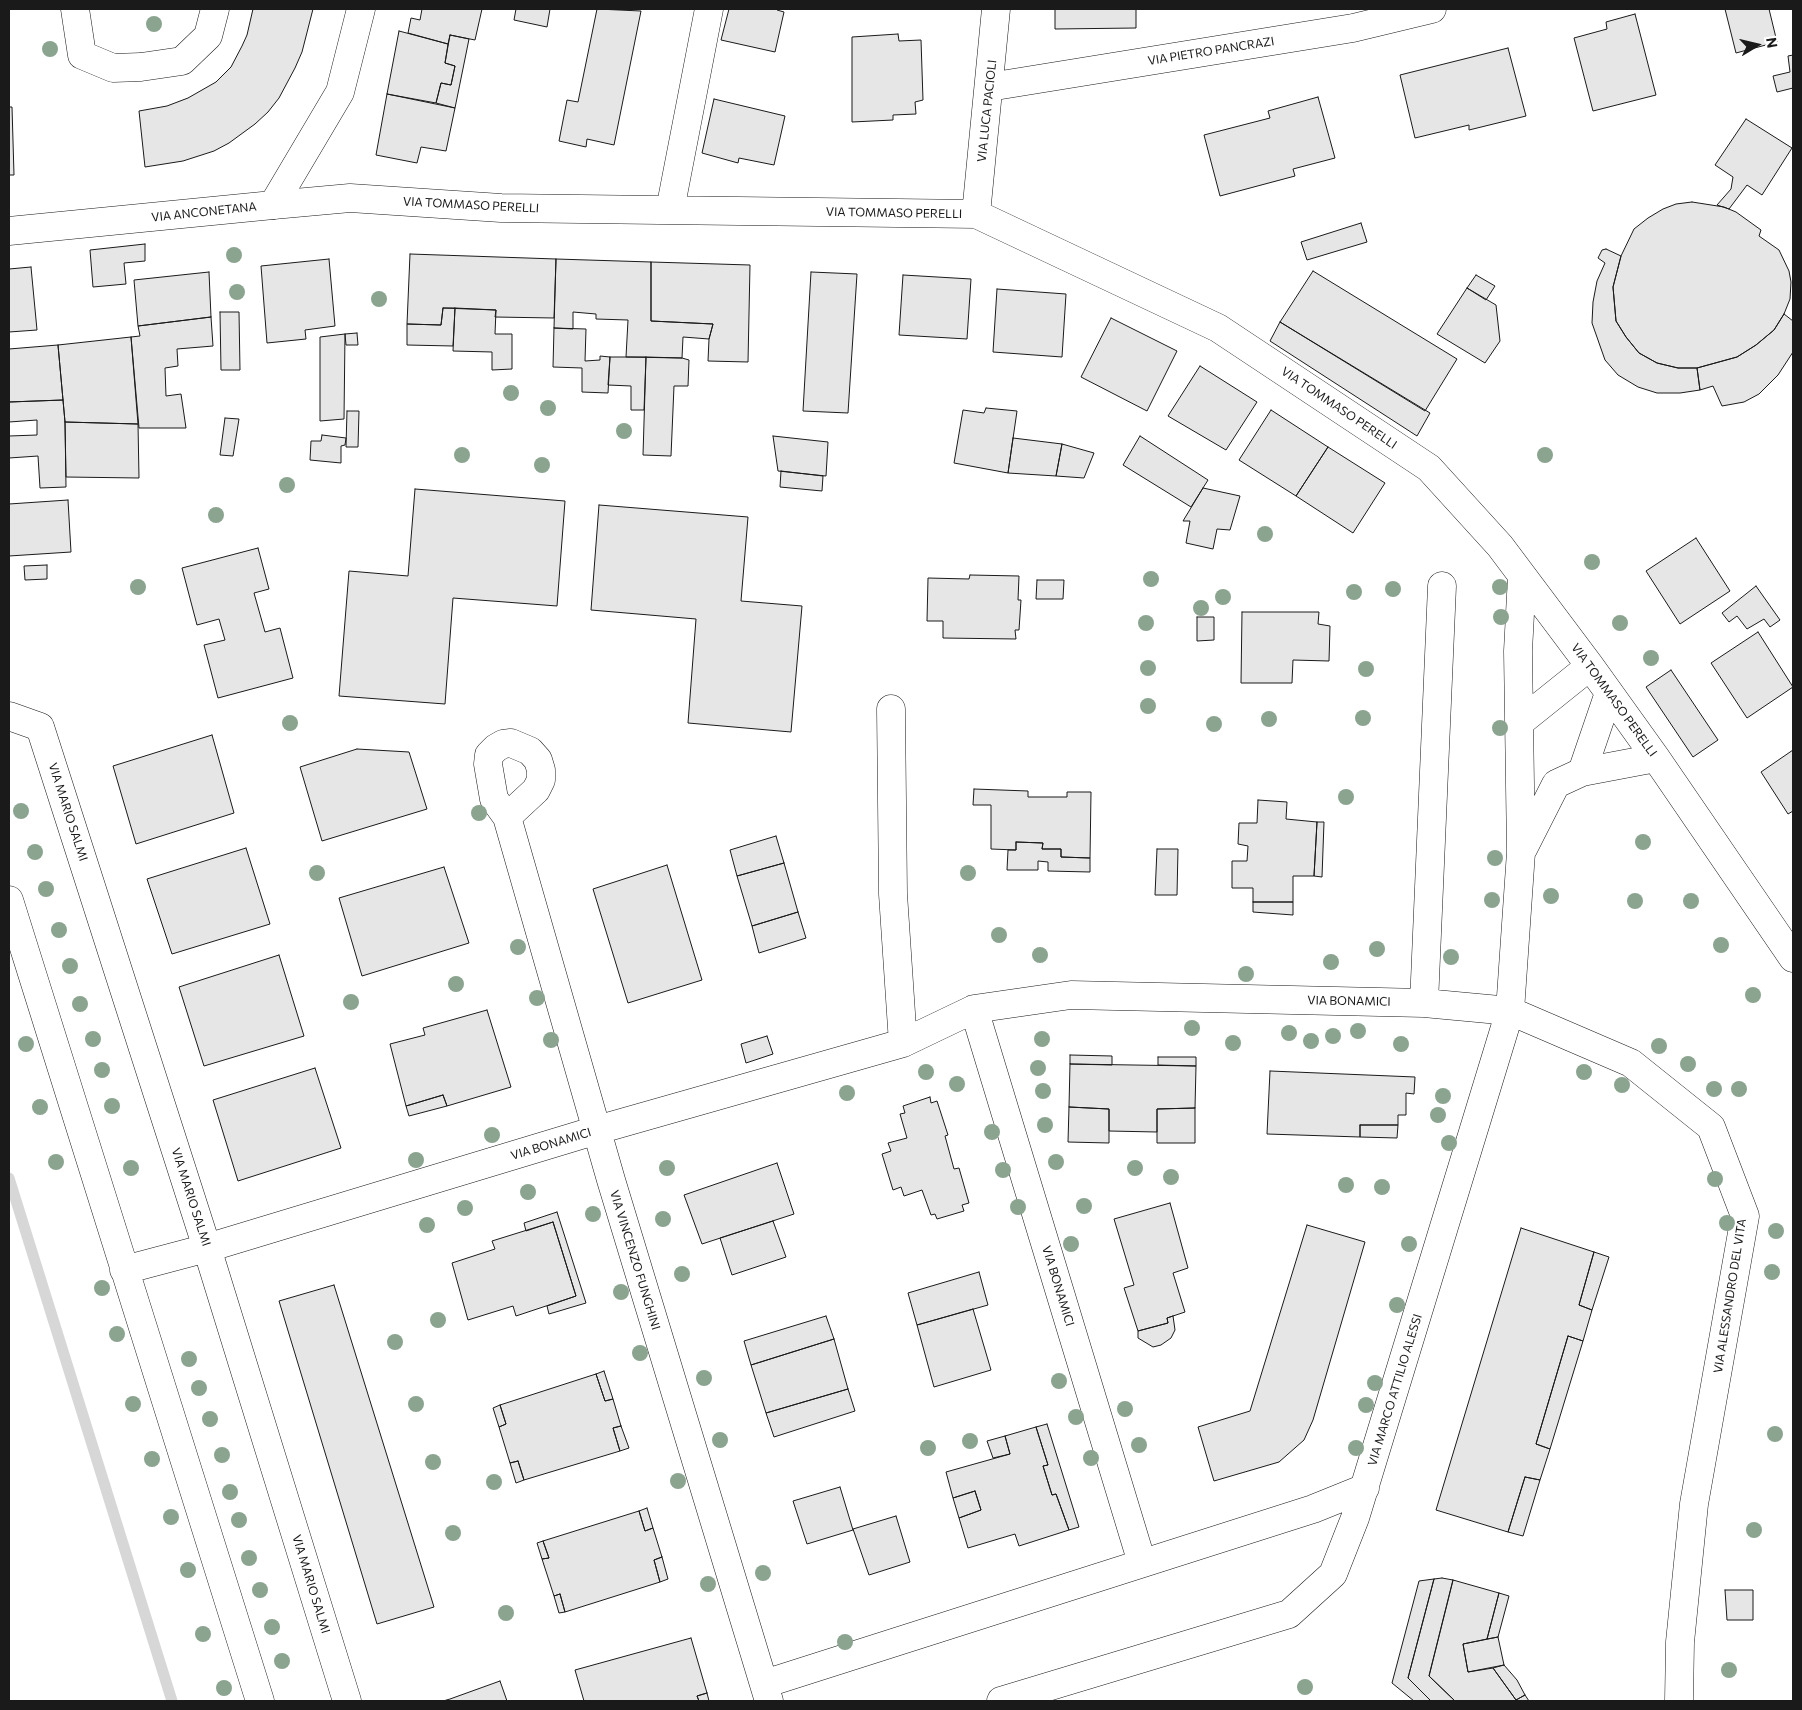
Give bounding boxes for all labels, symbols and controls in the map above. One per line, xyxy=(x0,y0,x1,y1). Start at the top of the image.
north arrow xyxy=(1732,20,1782,70)
street label: VIA PIETRO PANCRAZI xyxy=(1147,34,1275,68)
text: N xyxy=(1763,36,1782,49)
street label: VIA LUCA PACIOLI xyxy=(974,59,1000,163)
street label: VIA TOMMASO PERELLI xyxy=(403,194,539,216)
street label: VIA ANCONETANA xyxy=(151,199,257,225)
street label: VIA TOMMASO PERELLI xyxy=(826,205,962,221)
street label: VIA TOMMASO PERELLI xyxy=(1278,364,1400,452)
street label: VIA TOMMASO PERELLI xyxy=(1568,641,1660,759)
street label: VIA MARIO SALMI xyxy=(45,761,91,863)
street label: VIA BONAMICI xyxy=(1307,993,1391,1009)
street label: VIA BONAMICI xyxy=(509,1125,593,1163)
street label: VIA MARIO SALMI xyxy=(168,1146,214,1248)
street label: VIA VINCENZO FUNGHINI xyxy=(607,1188,663,1332)
street label: VIA ALESSANDRO DEL VITA xyxy=(1711,1218,1749,1374)
street label: VIA BONAMICI xyxy=(1039,1244,1077,1328)
street label: VIA MARCO ATTILIO ALESSI xyxy=(1365,1312,1425,1468)
street label: VIA MARIO SALMI xyxy=(289,1533,333,1635)

